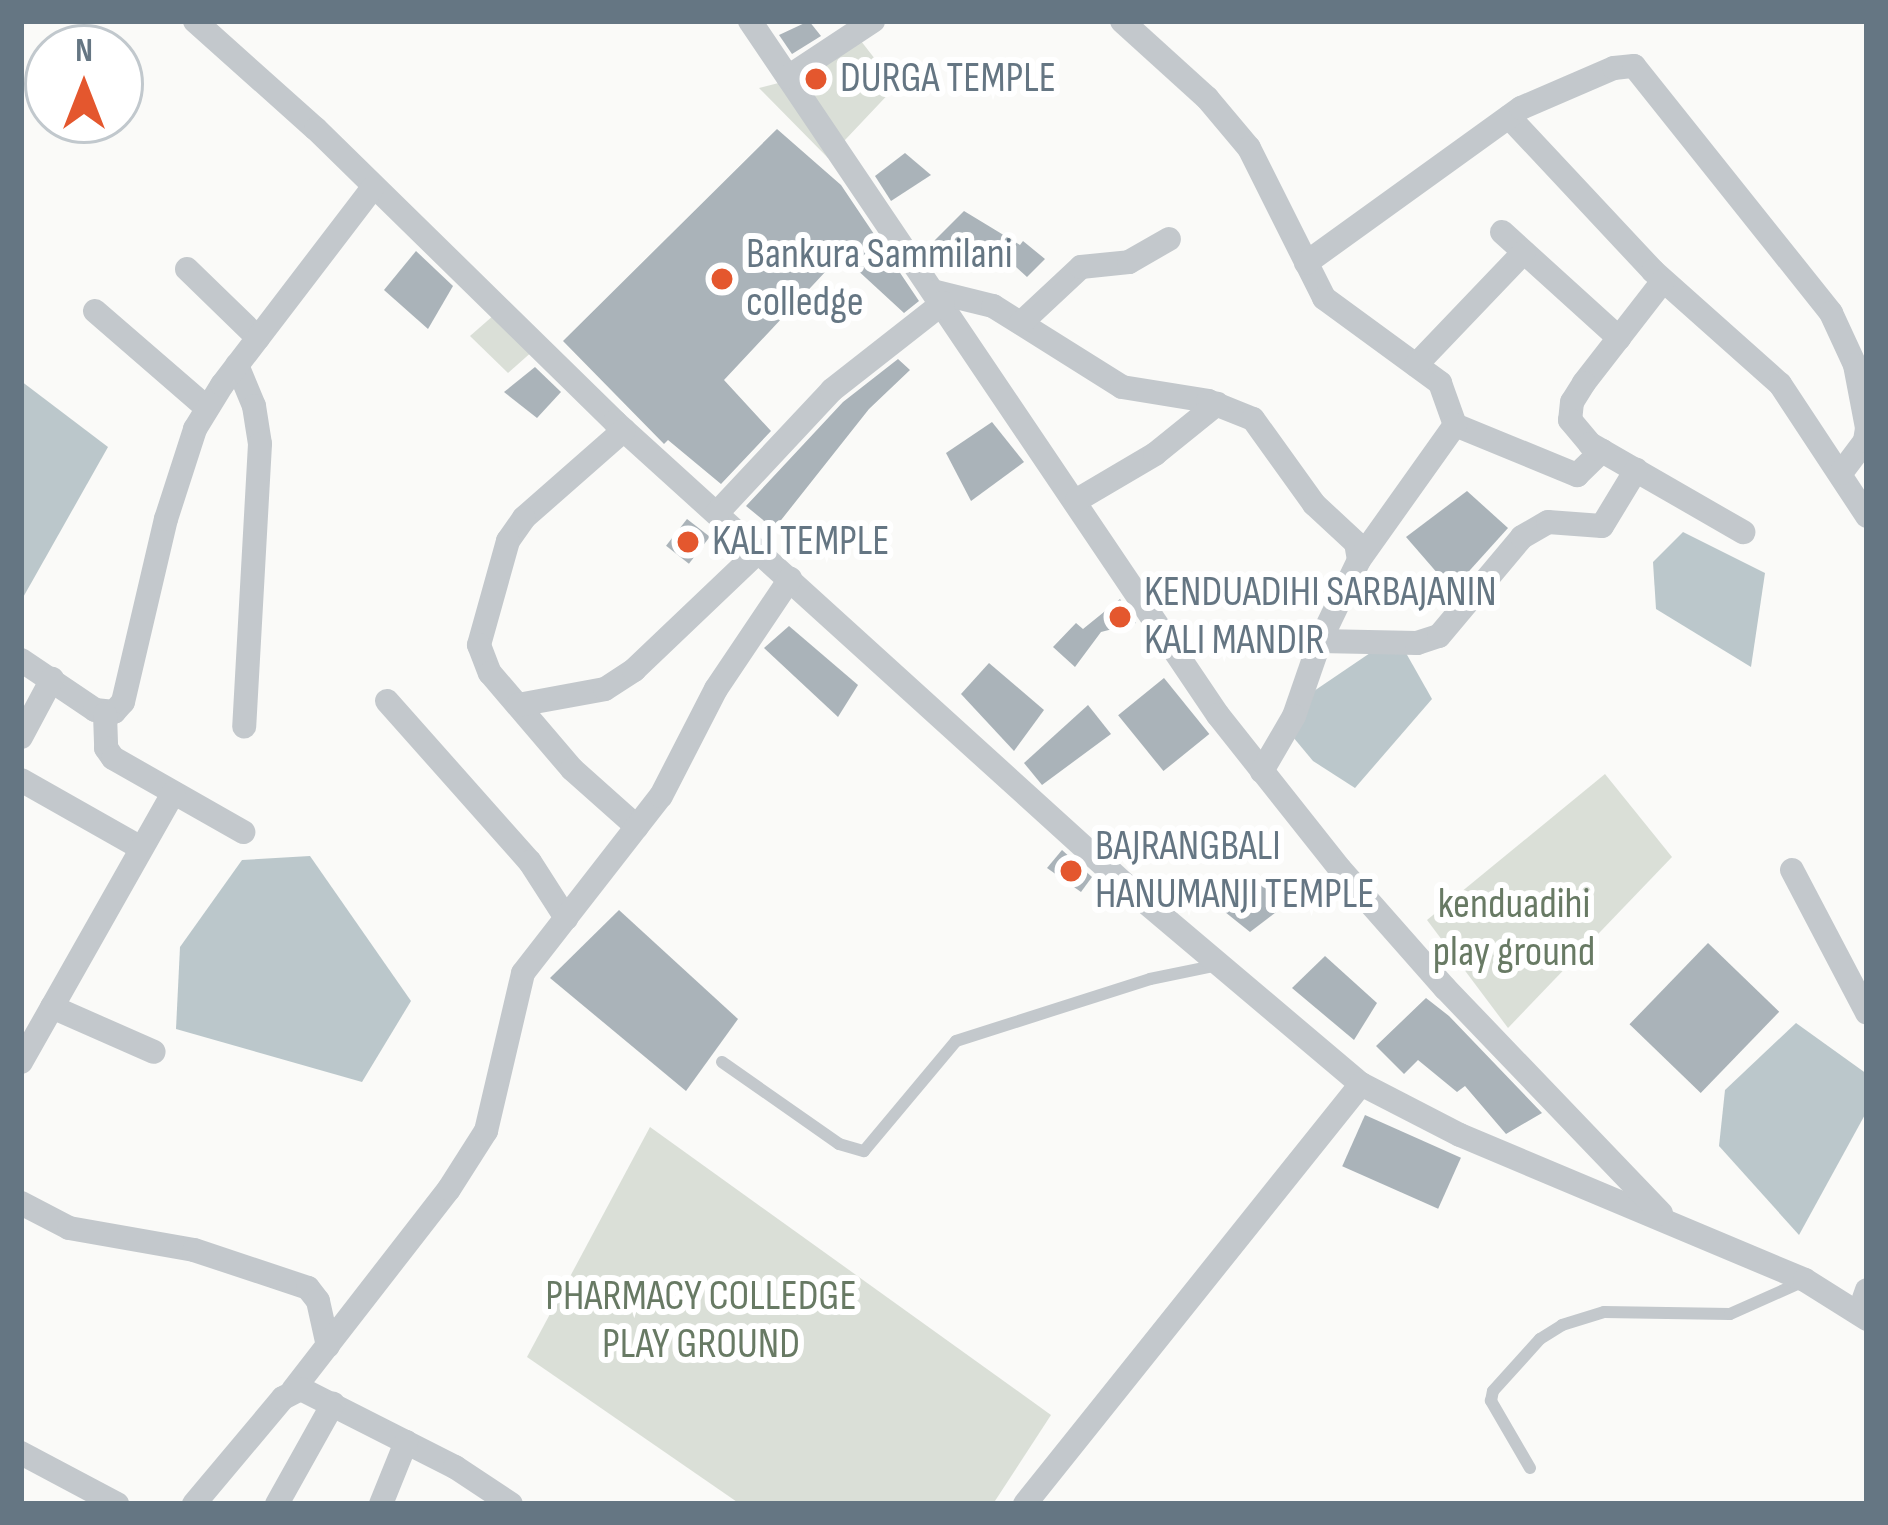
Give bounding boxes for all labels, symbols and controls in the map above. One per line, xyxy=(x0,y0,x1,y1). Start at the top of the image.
north arrow xyxy=(24,24,144,144)
text: N xyxy=(75,31,93,71)
place label: DURGA TEMPLE xyxy=(840,54,1056,104)
marker: DURGA TEMPLE xyxy=(803,66,829,92)
place label: Bankura Sammilani colledge xyxy=(746,230,1012,328)
marker: Bankura Sammilani colledge xyxy=(709,266,735,292)
place label: KALI TEMPLE xyxy=(712,517,890,567)
marker: KALI TEMPLE xyxy=(675,529,701,555)
place label: KENDUADIHI SARBAJANIN KALI MANDIR xyxy=(1144,568,1497,666)
marker: KENDUADIHI SARBAJANIN KALI MANDIR xyxy=(1107,604,1133,630)
place label: BAJRANGBALI HANUMANJI TEMPLE xyxy=(1095,822,1375,920)
marker: BAJRANGBALI HANUMANJI TEMPLE xyxy=(1058,858,1084,884)
park label: kenduadihi play ground xyxy=(1433,880,1595,978)
park label: PHARMACY COLLEDGE PLAY GROUND xyxy=(545,1272,857,1370)

